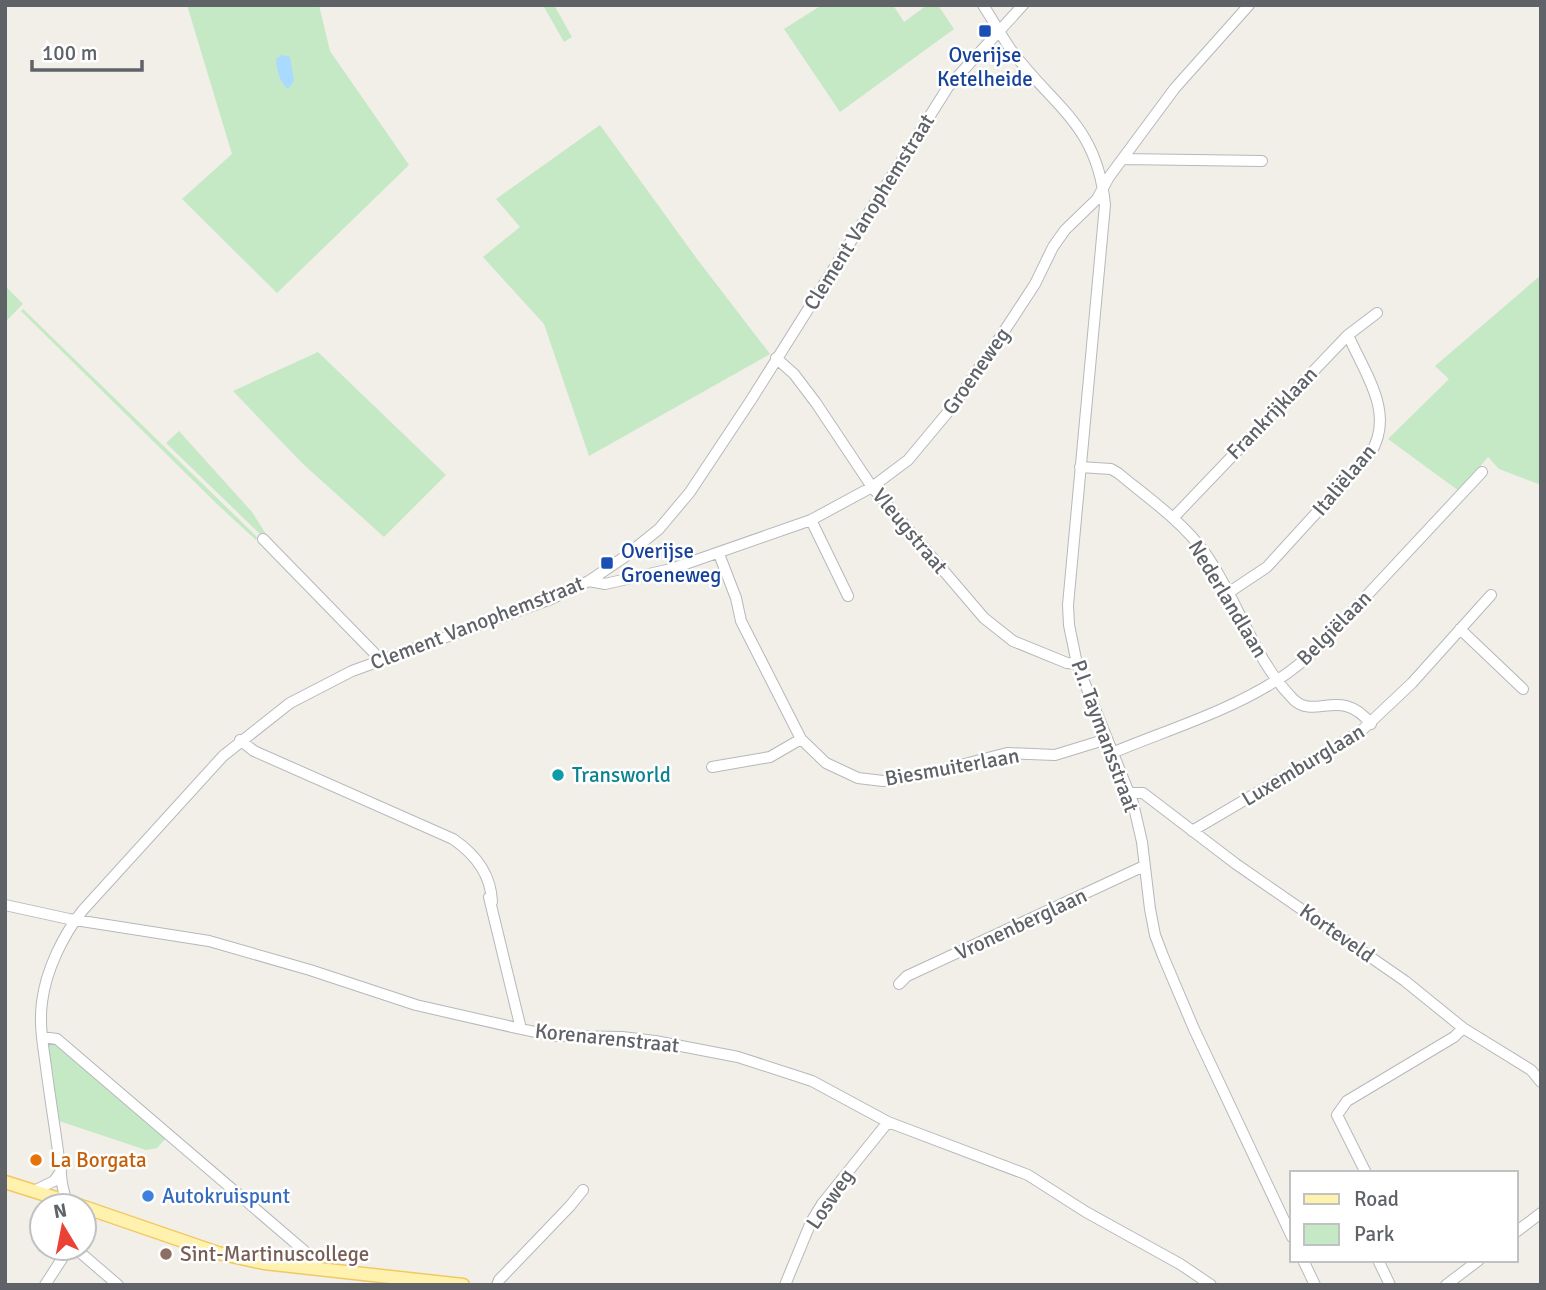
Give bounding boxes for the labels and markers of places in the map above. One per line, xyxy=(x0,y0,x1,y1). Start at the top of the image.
marker: Overijse Ketelheide xyxy=(977,23,993,39)
place label: Overijse Ketelheide xyxy=(937,42,1033,92)
place label: Overijse Groeneweg xyxy=(621,538,721,588)
marker: Overijse Groeneweg xyxy=(599,555,615,571)
place label: Transworld xyxy=(572,762,671,788)
marker: Transworld xyxy=(550,767,566,783)
place label: La Borgata xyxy=(50,1147,147,1173)
marker: La Borgata xyxy=(28,1152,44,1168)
place label: Autokruispunt xyxy=(162,1183,290,1209)
marker: Autokruispunt xyxy=(140,1188,156,1204)
place label: Sint-Martinuscollege xyxy=(180,1241,369,1267)
marker: Sint-Martinuscollege xyxy=(158,1246,174,1262)

